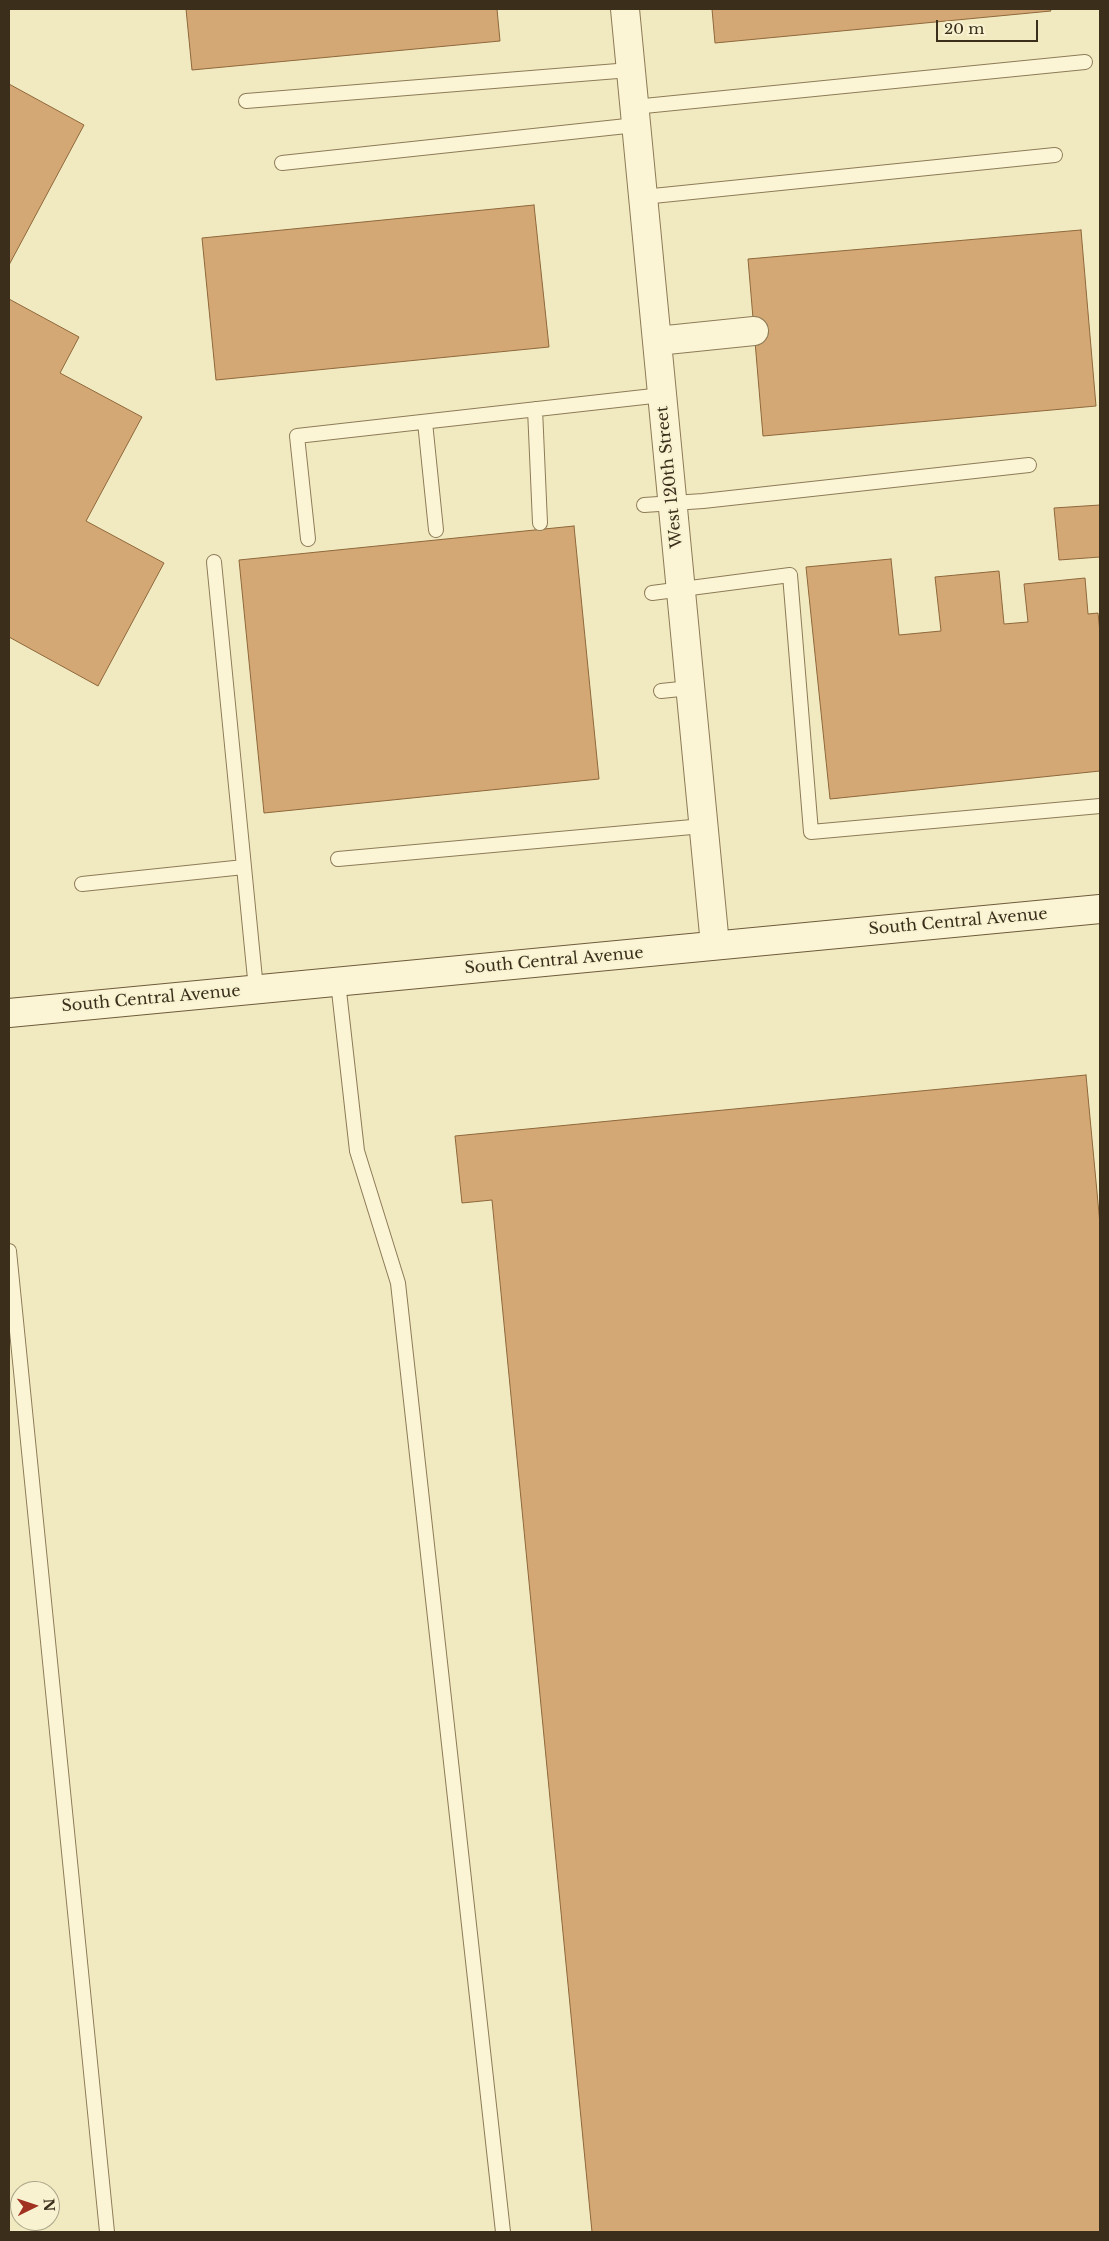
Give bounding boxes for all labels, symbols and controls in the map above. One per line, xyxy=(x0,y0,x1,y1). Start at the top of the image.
scale bar xyxy=(939,10,1042,42)
text: 20 m xyxy=(944,19,984,38)
street label: West 120th Street xyxy=(653,405,687,549)
street label: South Central Avenue xyxy=(868,905,1048,939)
street label: South Central Avenue xyxy=(464,944,644,978)
street label: South Central Avenue xyxy=(61,982,241,1016)
north arrow xyxy=(10,2181,60,2231)
text: N xyxy=(40,2198,58,2212)

